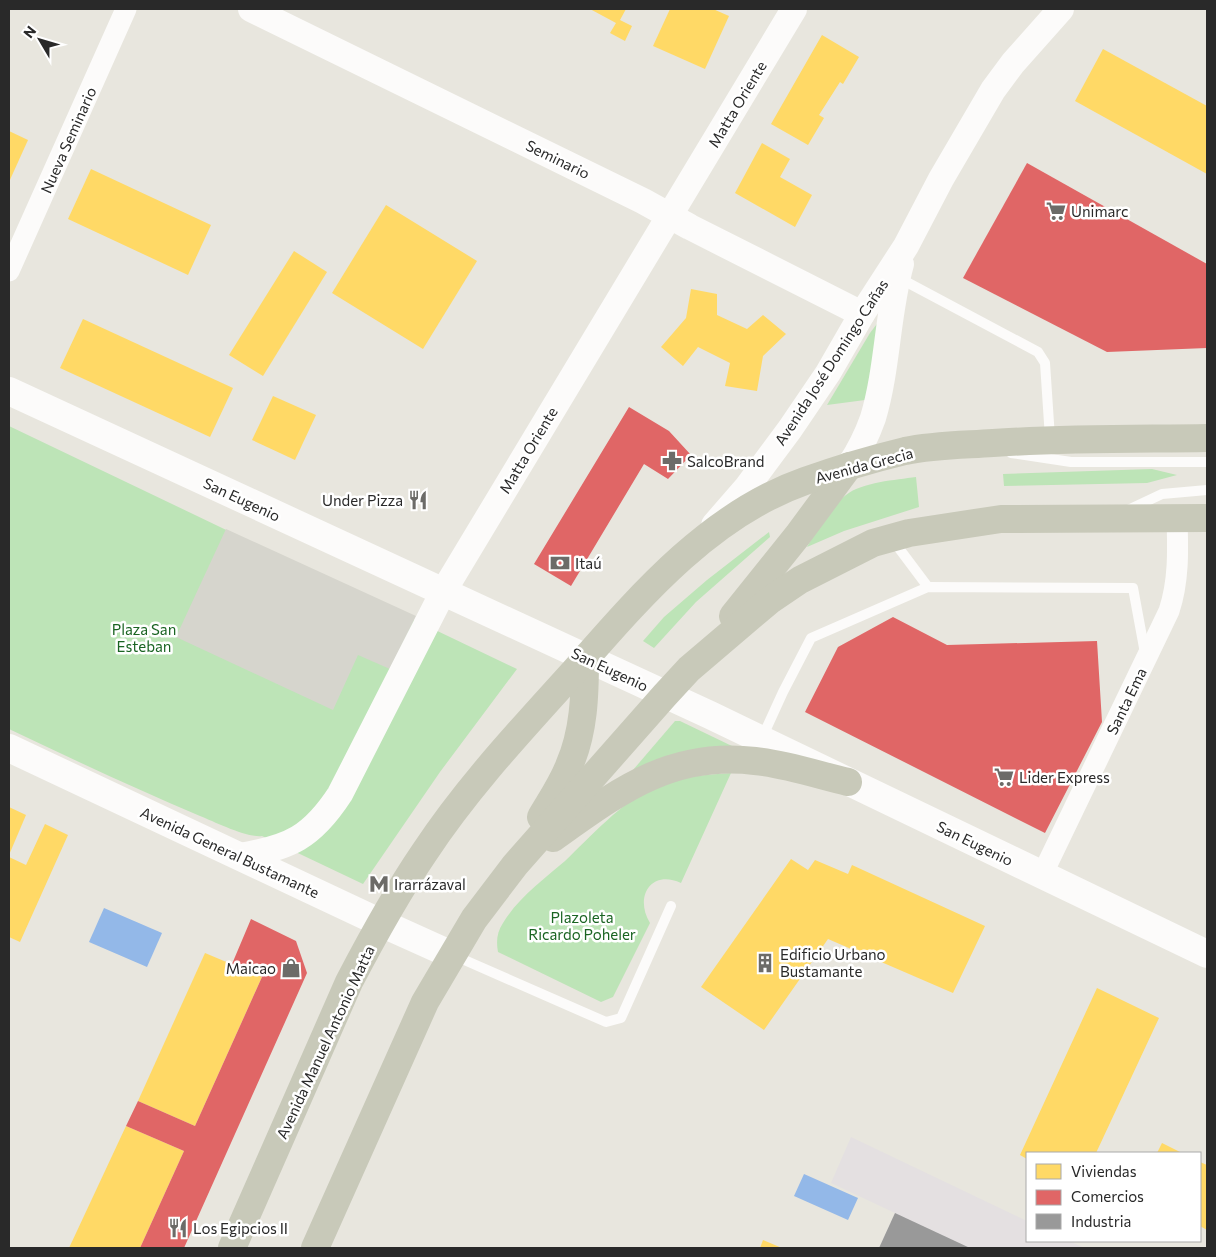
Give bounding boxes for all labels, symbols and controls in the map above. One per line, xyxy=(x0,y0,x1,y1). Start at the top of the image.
north arrow xyxy=(15,15,65,65)
text: N xyxy=(19,22,39,41)
street label: Matta Oriente xyxy=(704,57,770,150)
street label: Nueva Seminario xyxy=(36,84,100,196)
street label: Seminario xyxy=(523,136,593,182)
supermarket icon: Unimarc xyxy=(1045,200,1067,222)
place label: Unimarc xyxy=(1071,202,1129,220)
street label: Avenida José Domingo Cañas xyxy=(770,275,892,448)
street label: Matta Oriente xyxy=(495,403,561,496)
street label: Avenida Grecia xyxy=(813,443,915,487)
pharmacy icon: SalcoBrand xyxy=(661,450,683,472)
place label: SalcoBrand xyxy=(687,452,764,470)
street label: San Eugenio xyxy=(201,473,283,525)
restaurant icon: Under Pizza xyxy=(407,489,429,511)
place label: Under Pizza xyxy=(322,491,403,509)
bank icon: Itaú xyxy=(549,552,571,574)
place label: Itaú xyxy=(575,554,602,572)
park label: Plaza San Esteban xyxy=(112,620,176,655)
street label: San Eugenio xyxy=(569,643,651,695)
street label: Santa Ema xyxy=(1102,665,1150,737)
supermarket icon: Lider Express xyxy=(993,766,1015,788)
place label: Lider Express xyxy=(1019,768,1110,786)
street label: Avenida General Bustamante xyxy=(138,803,322,901)
street label: San Eugenio xyxy=(934,817,1016,869)
metro station icon: Irarrázaval xyxy=(368,873,390,895)
place label: Irarrázaval xyxy=(394,875,466,893)
park label: Plazoleta Ricardo Poheler xyxy=(528,908,636,943)
street label: Avenida Manuel Antonio Matta xyxy=(272,943,378,1141)
place label: Edificio Urbano Bustamante xyxy=(780,945,886,980)
building icon: Edificio Urbano Bustamante xyxy=(754,952,776,974)
shop icon: Maicao xyxy=(280,957,302,979)
place label: Maicao xyxy=(226,959,276,977)
legend xyxy=(1026,1152,1201,1242)
text: Viviendas xyxy=(1071,1162,1137,1180)
text: Comercios xyxy=(1071,1187,1144,1205)
text: Industria xyxy=(1071,1212,1131,1230)
restaurant icon: Los Egipcios II xyxy=(167,1217,189,1239)
place label: Los Egipcios II xyxy=(193,1219,288,1237)

